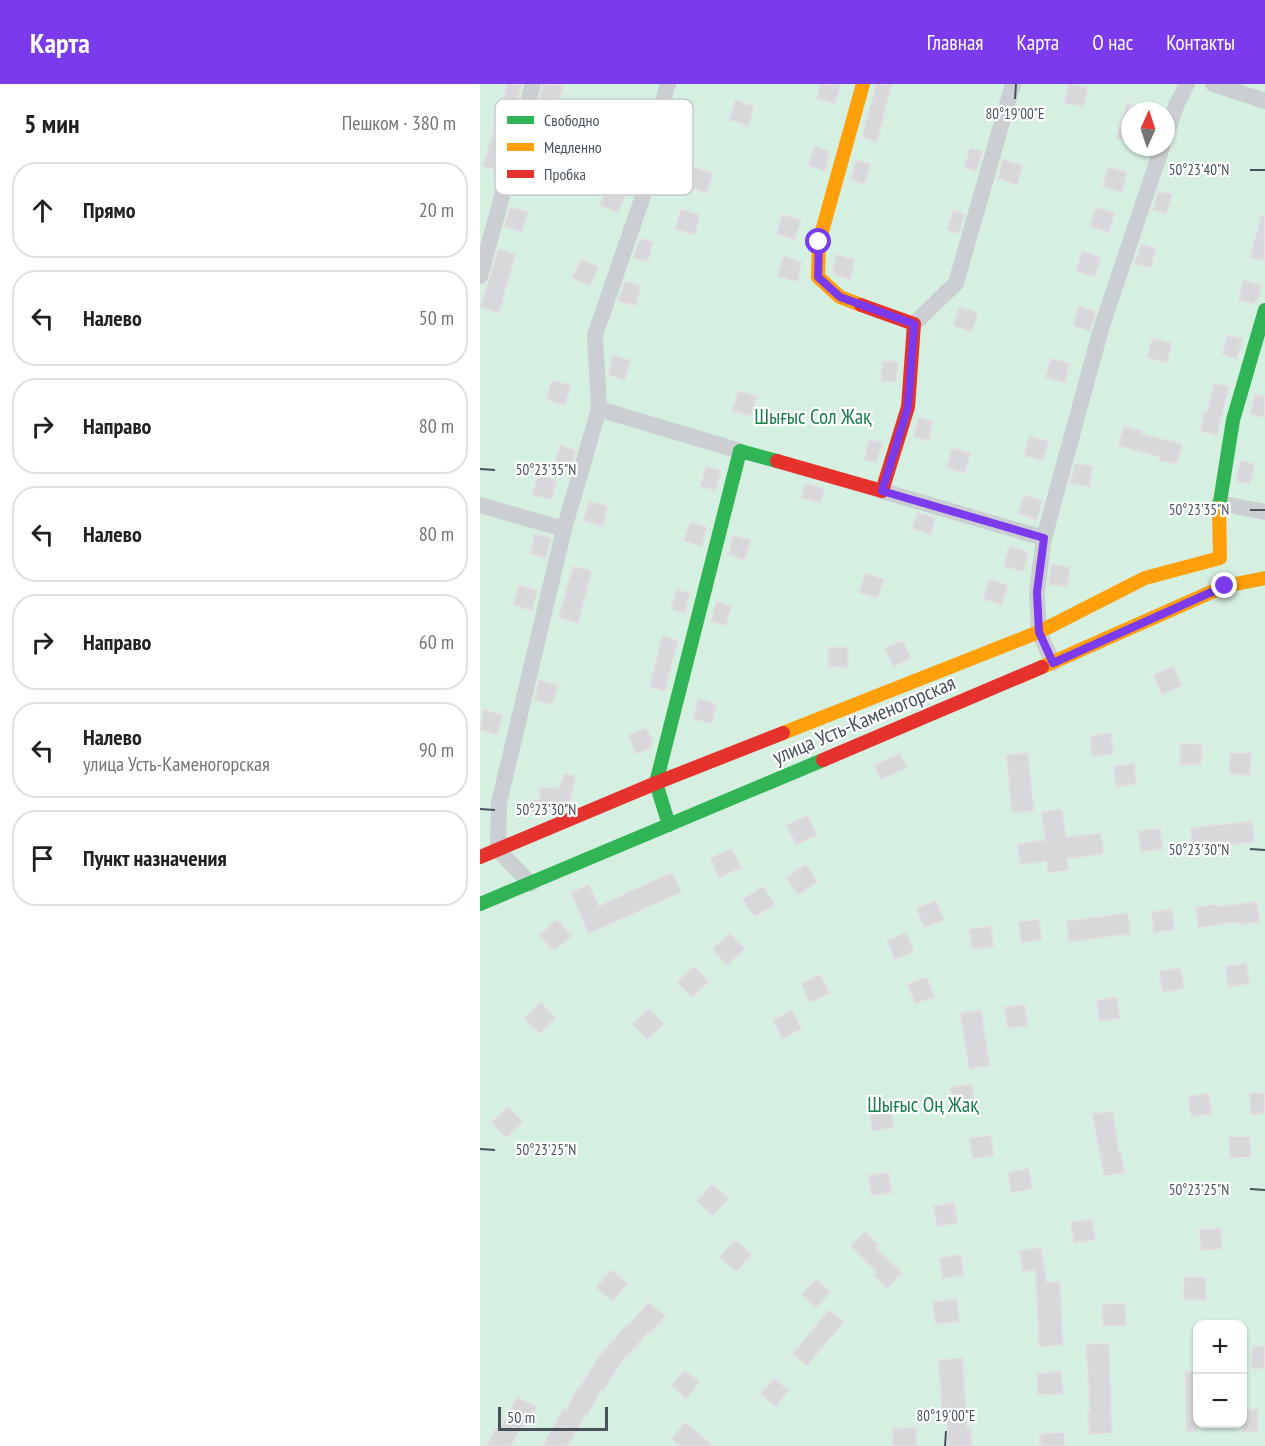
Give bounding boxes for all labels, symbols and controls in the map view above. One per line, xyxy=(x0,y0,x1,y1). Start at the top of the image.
text: Карта xyxy=(30,24,90,61)
text: Главная xyxy=(927,29,983,56)
text: Карта xyxy=(1016,29,1059,56)
text: О нас xyxy=(1092,29,1133,56)
text: Контакты xyxy=(1166,29,1235,56)
legend xyxy=(495,99,693,195)
north arrow xyxy=(1121,102,1175,156)
text: 80°19'00"E xyxy=(985,104,1045,123)
text: 5 мин xyxy=(24,107,79,140)
text: Пешком · 380 m xyxy=(342,110,456,136)
text: Свободно xyxy=(544,110,599,130)
text: Медленно xyxy=(544,137,602,157)
text: 50°23'40"N xyxy=(1169,160,1229,179)
text: Пробка xyxy=(544,164,586,184)
icon: ahead xyxy=(26,194,59,227)
text: Прямо xyxy=(83,196,136,224)
text: 20 m xyxy=(419,197,454,223)
route start xyxy=(805,228,831,254)
icon: left xyxy=(26,302,59,335)
text: Налево xyxy=(83,304,142,332)
text: 50 m xyxy=(419,305,454,331)
park label: Шығыс Сол Жақ xyxy=(754,403,872,430)
icon: right xyxy=(26,410,59,443)
text: Направо xyxy=(83,412,151,440)
text: 80 m xyxy=(419,413,454,439)
text: 50°23'35"N xyxy=(516,460,576,479)
text: 50°23'35"N xyxy=(1169,500,1229,519)
icon: left xyxy=(26,518,59,551)
text: Налево xyxy=(83,520,142,548)
text: 80 m xyxy=(419,521,454,547)
route end xyxy=(1211,572,1237,598)
icon: right xyxy=(26,626,59,659)
text: Направо xyxy=(83,628,151,656)
text: 60 m xyxy=(419,629,454,655)
street label: улица Усть-Каменогорская xyxy=(768,669,959,770)
text: Налево xyxy=(83,723,142,751)
icon: left xyxy=(26,734,59,767)
text: 90 m xyxy=(419,737,454,763)
text: улица Усть-Каменогорская xyxy=(83,751,270,777)
text: 50°23'30"N xyxy=(516,800,576,819)
text: 50°23'30"N xyxy=(1169,840,1229,859)
icon: arrive xyxy=(26,842,59,875)
text: Пункт назначения xyxy=(83,844,227,872)
park label: Шығыс Оң Жақ xyxy=(867,1091,979,1118)
text: 50°23'25"N xyxy=(516,1140,576,1159)
text: 50°23'25"N xyxy=(1169,1180,1229,1199)
map controls xyxy=(1193,1320,1247,1428)
button: + xyxy=(1193,1320,1247,1374)
button: − xyxy=(1193,1374,1247,1428)
scale bar xyxy=(498,1404,608,1432)
text: 80°19'00"E xyxy=(916,1406,976,1425)
text: 50 m xyxy=(507,1407,535,1427)

